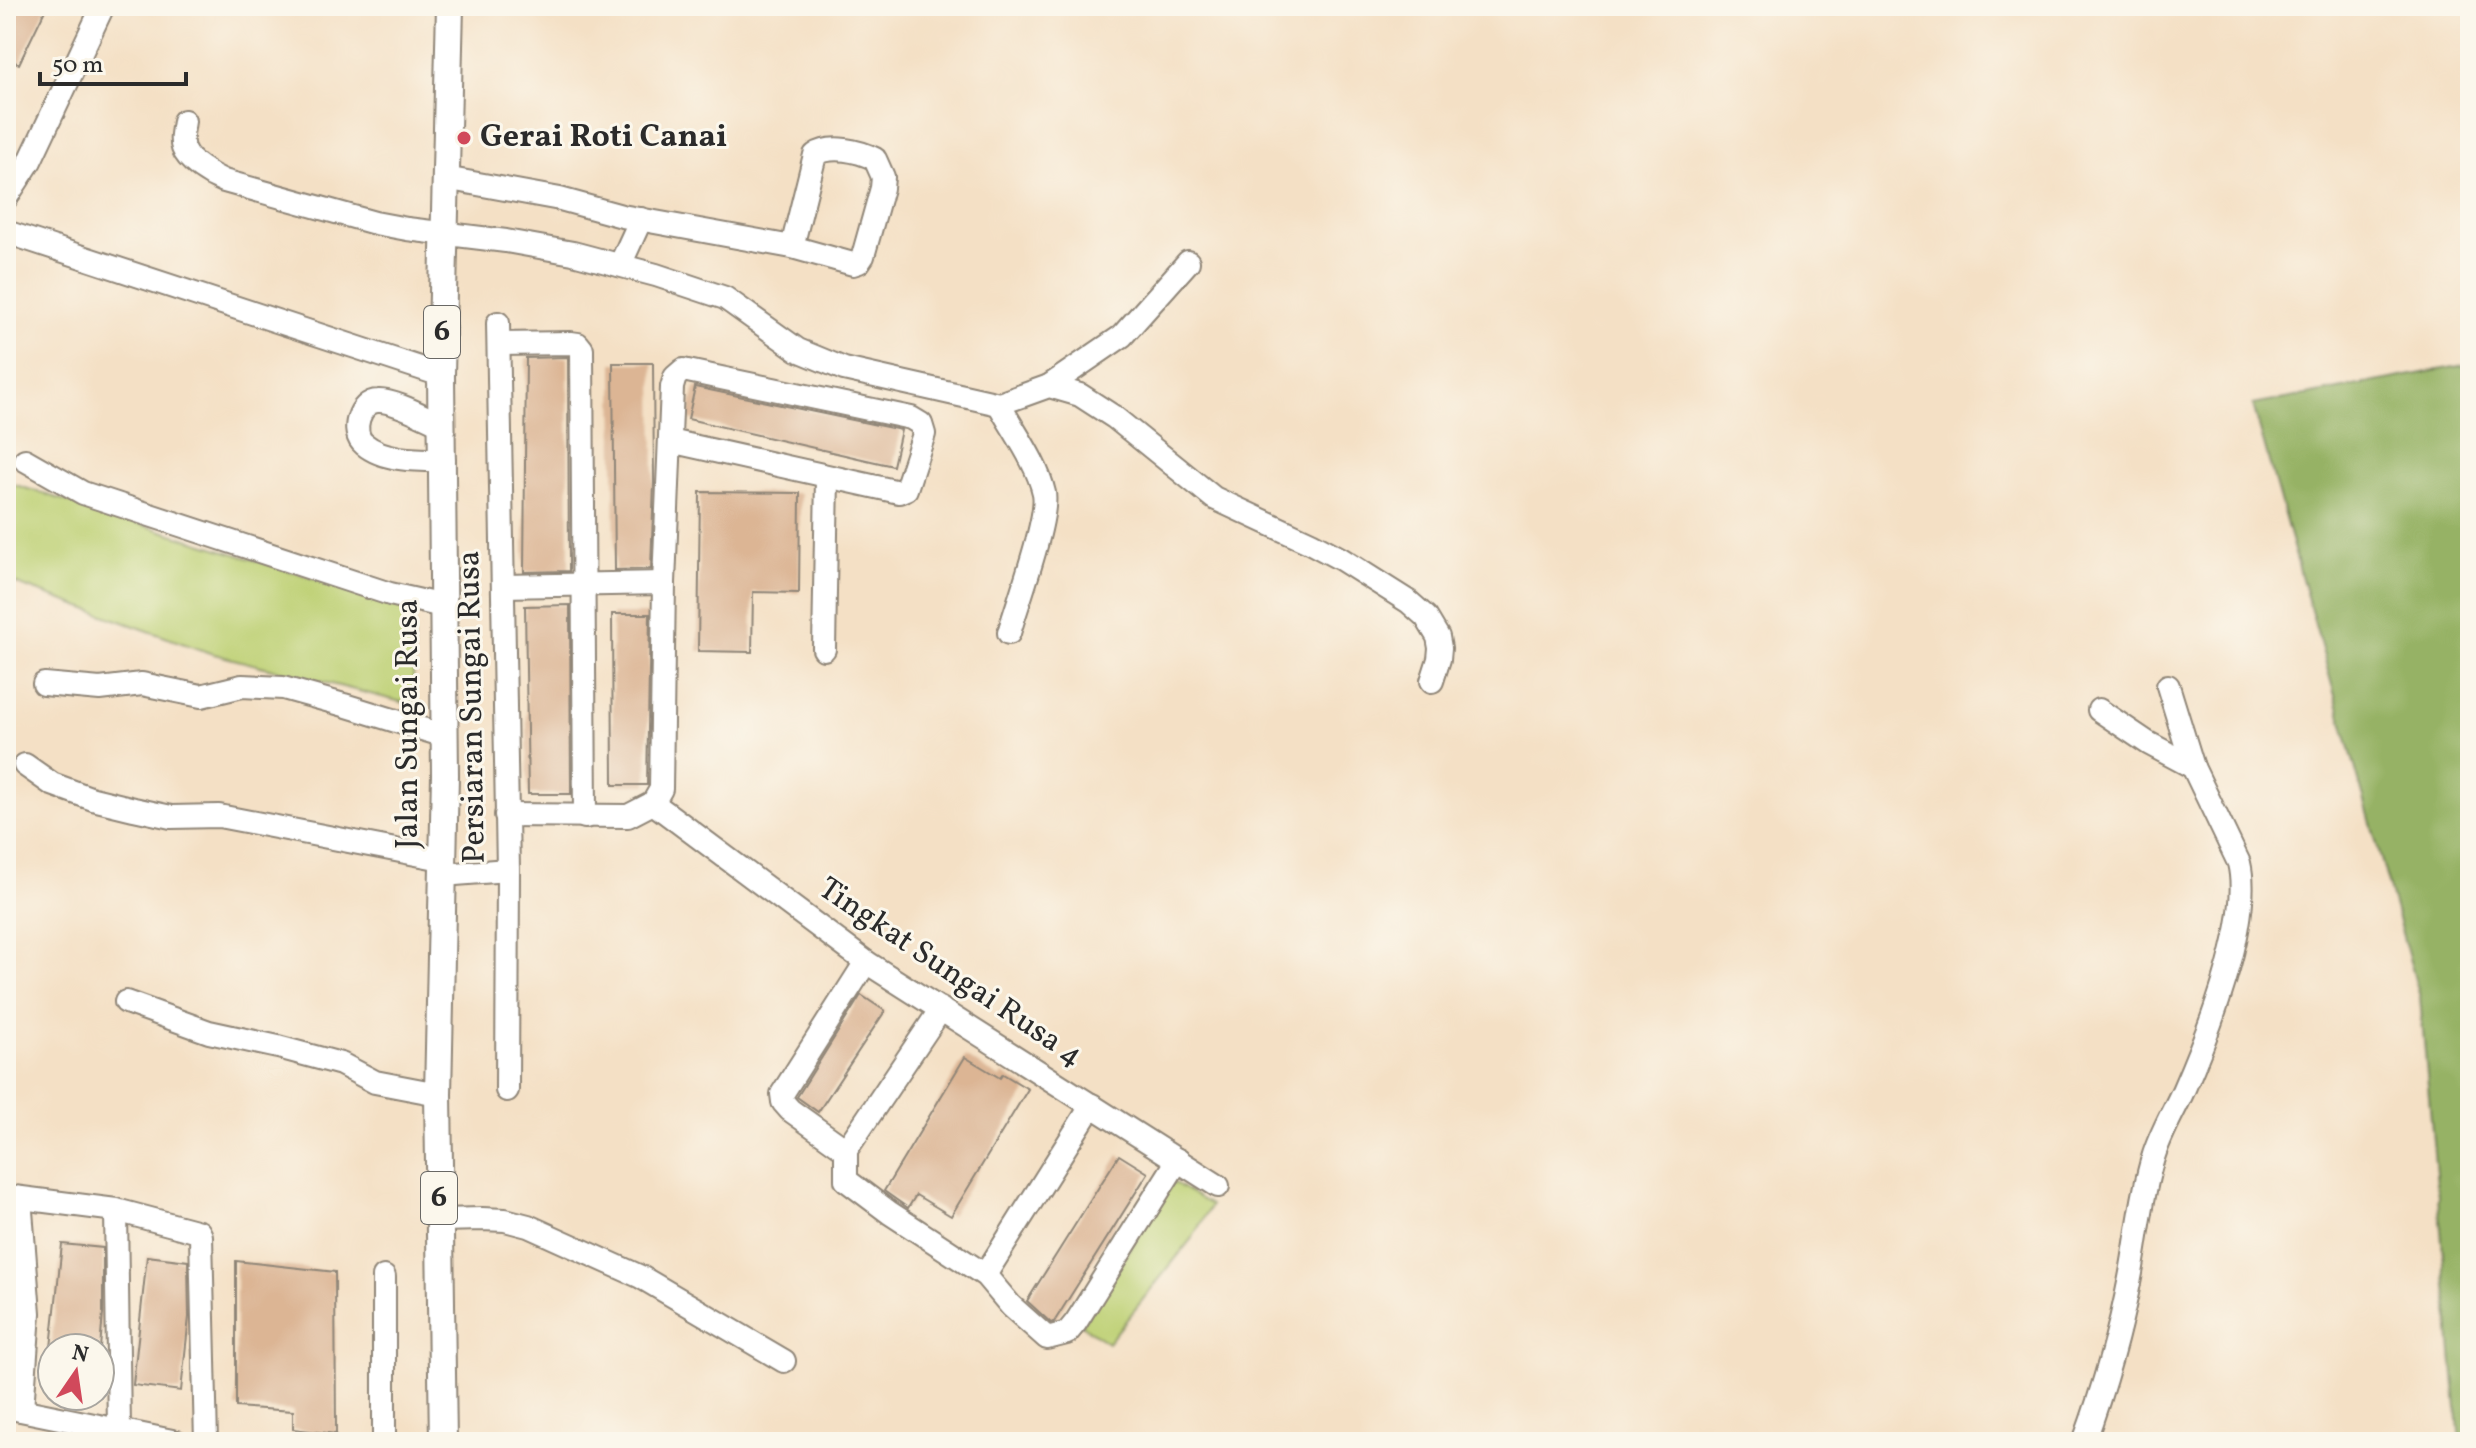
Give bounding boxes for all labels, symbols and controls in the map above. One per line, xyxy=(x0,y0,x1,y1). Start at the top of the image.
scale bar xyxy=(40,36,186,86)
text: 50 m xyxy=(52,49,104,83)
place label: Gerai Roti Canai xyxy=(480,116,727,160)
marker: Gerai Roti Canai xyxy=(455,129,473,147)
road number: 6 xyxy=(424,306,460,358)
street label: Persiaran Sungai Rusa xyxy=(448,550,498,864)
street label: Jalan Sungai Rusa xyxy=(387,599,431,849)
street label: Tingkat Sungai Rusa 4 xyxy=(809,868,1091,1078)
road number: 6 xyxy=(421,1172,457,1224)
north arrow xyxy=(36,1332,116,1412)
text: N xyxy=(69,1338,91,1372)

